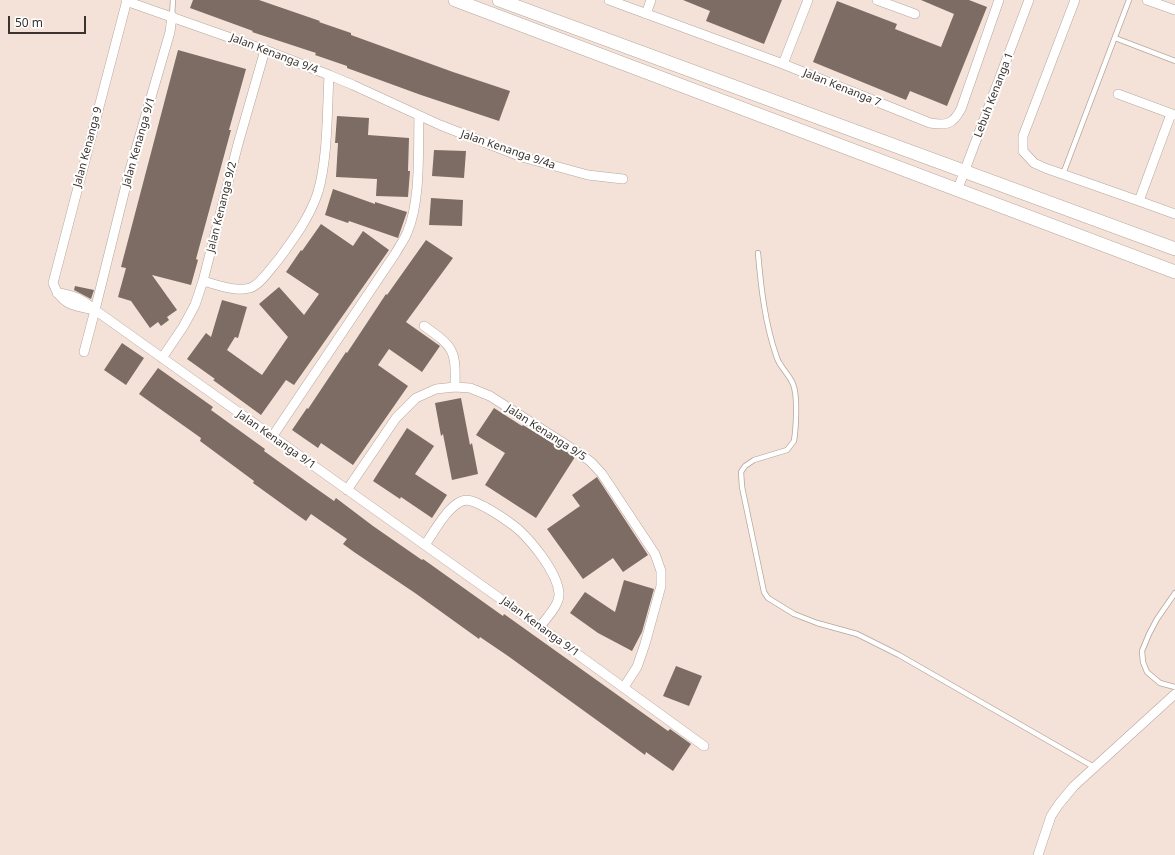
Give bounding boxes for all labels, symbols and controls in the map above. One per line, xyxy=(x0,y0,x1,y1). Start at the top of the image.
scale bar xyxy=(10,8,88,34)
text: 50 m xyxy=(15,14,43,31)
street label: Jalan Kenanga 9/4 xyxy=(228,31,320,77)
street label: Lebuh Kenanga 1 xyxy=(972,51,1016,139)
street label: Jalan Kenanga 7 xyxy=(801,66,883,110)
street label: Jalan Kenanga 9/1 xyxy=(120,95,158,189)
street label: Jalan Kenanga 9 xyxy=(71,105,105,189)
street label: Jalan Kenanga 9/4a xyxy=(459,128,557,172)
street label: Jalan Kenanga 9/2 xyxy=(204,160,240,254)
street label: Jalan Kenanga 9/5 xyxy=(503,402,589,464)
street label: Jalan Kenanga 9/1 xyxy=(234,408,318,472)
street label: Jalan Kenanga 9/1 xyxy=(498,594,582,660)

